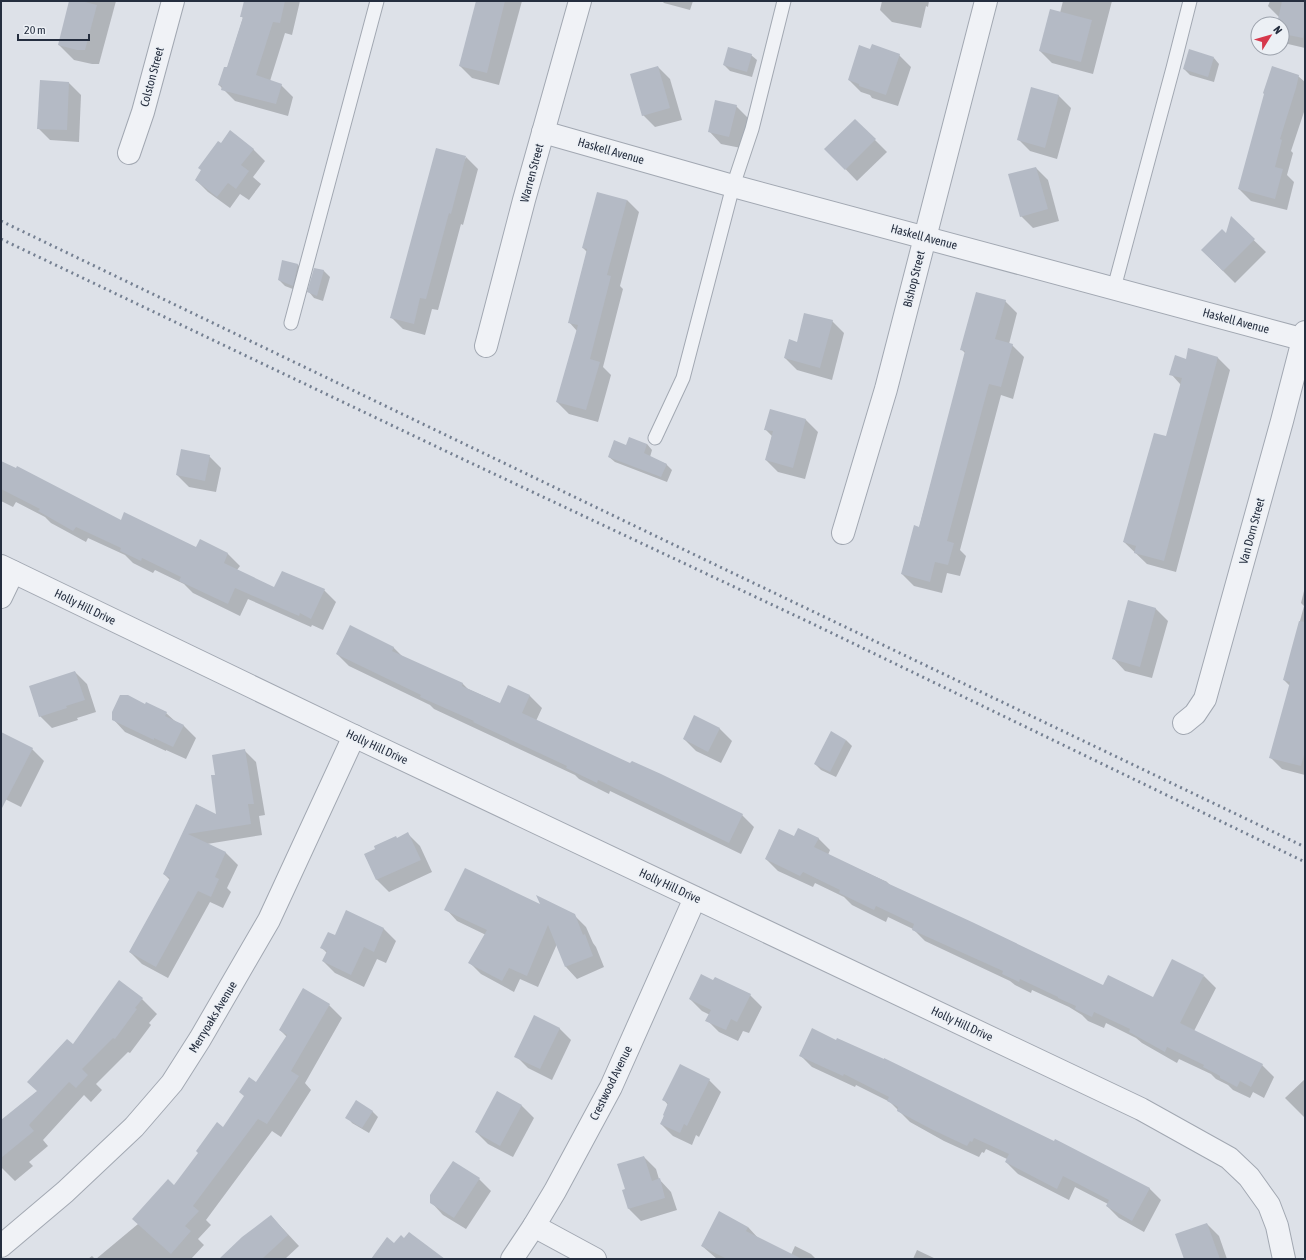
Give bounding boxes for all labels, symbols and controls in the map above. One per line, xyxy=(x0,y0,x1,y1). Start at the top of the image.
scale bar xyxy=(18,16,89,42)
north arrow xyxy=(1250,16,1290,56)
text: 20 m xyxy=(24,23,46,37)
text: N xyxy=(1271,24,1285,36)
street label: Colston Street xyxy=(137,45,167,108)
street label: Haskell Avenue xyxy=(576,135,646,167)
street label: Warren Street xyxy=(517,142,547,204)
street label: Haskell Avenue xyxy=(889,221,959,253)
street label: Bishop Street xyxy=(900,249,928,309)
street label: Haskell Avenue xyxy=(1201,305,1271,337)
street label: Van Dorn Street xyxy=(1236,496,1268,566)
street label: Holly Hill Drive xyxy=(52,586,118,628)
street label: Holly Hill Drive xyxy=(344,727,410,767)
street label: Holly Hill Drive xyxy=(637,866,703,906)
street label: Merryoaks Avenue xyxy=(186,979,240,1055)
street label: Holly Hill Drive xyxy=(929,1004,995,1044)
street label: Crestwood Avenue xyxy=(587,1044,635,1122)

